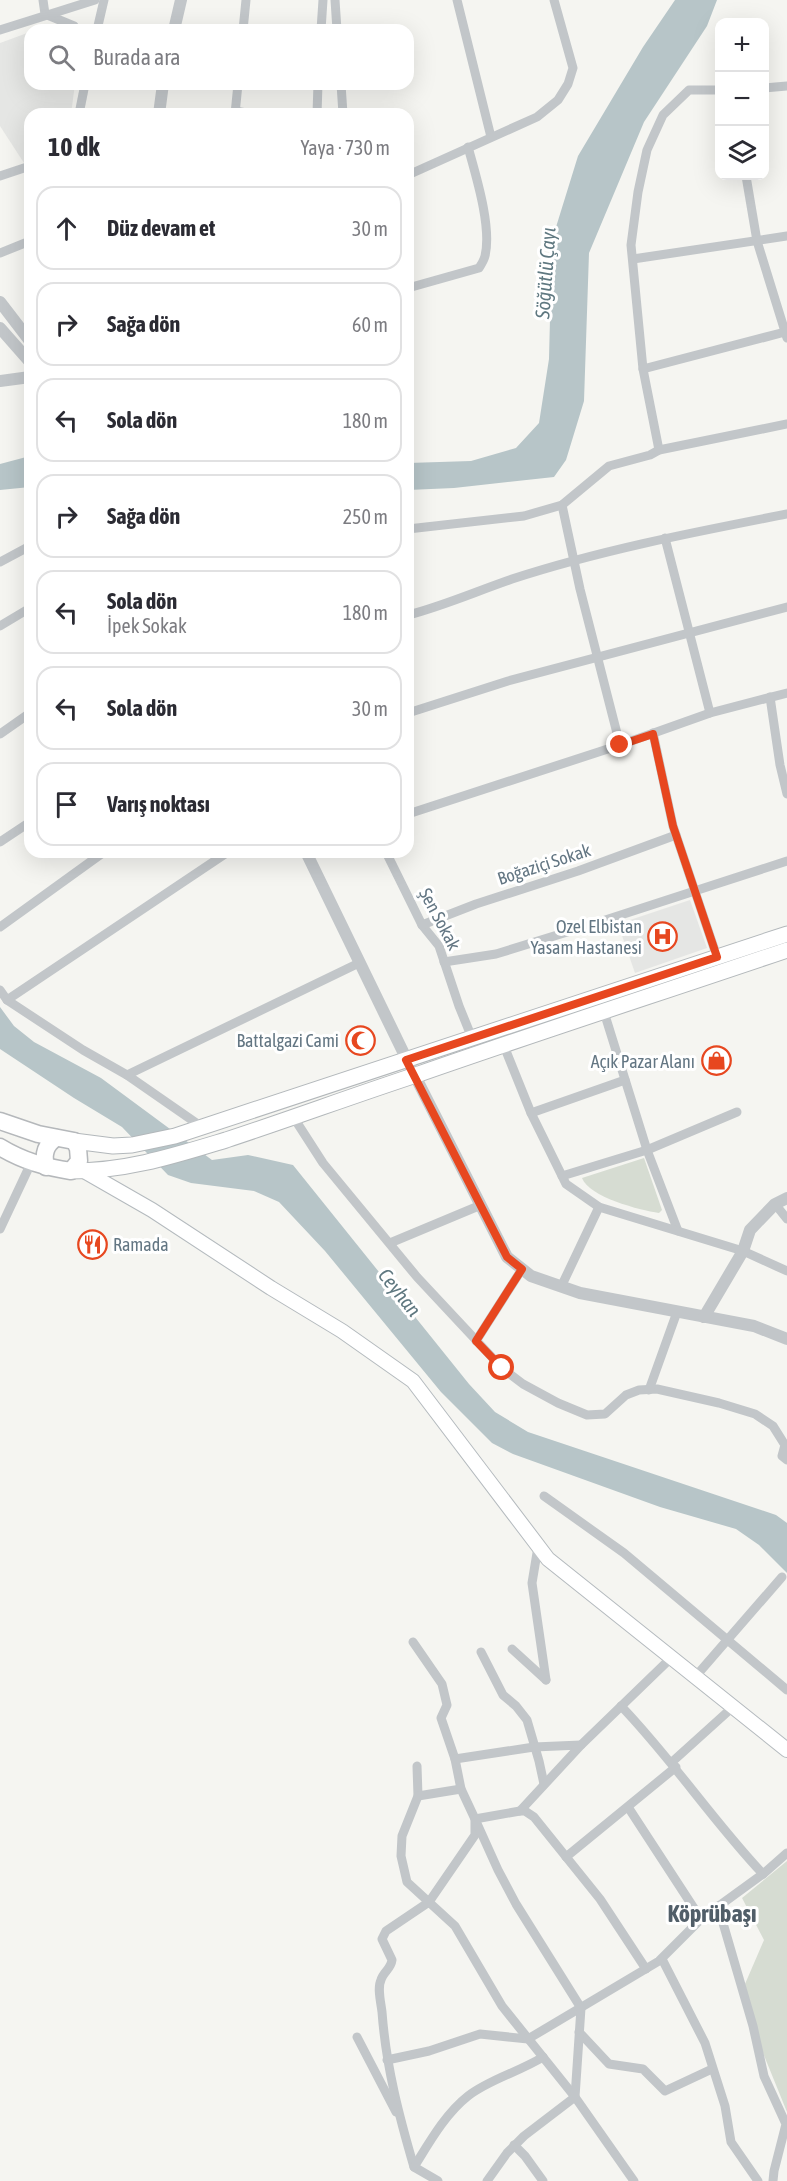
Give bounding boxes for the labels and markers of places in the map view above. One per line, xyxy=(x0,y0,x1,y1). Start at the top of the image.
place label: Ozel Elbistan Yasam Hastanesi xyxy=(530,916,642,958)
hospital icon: Ozel Elbistan Yasam Hastanesi xyxy=(647,920,679,952)
mosque icon: Battalgazi Cami xyxy=(344,1024,376,1056)
place label: Battalgazi Cami xyxy=(236,1030,339,1051)
shop icon: Açık Pazar Alanı xyxy=(700,1045,732,1077)
place label: Açık Pazar Alanı xyxy=(591,1051,695,1072)
restaurant icon: Ramada xyxy=(76,1228,108,1260)
place label: Ramada xyxy=(113,1234,169,1255)

